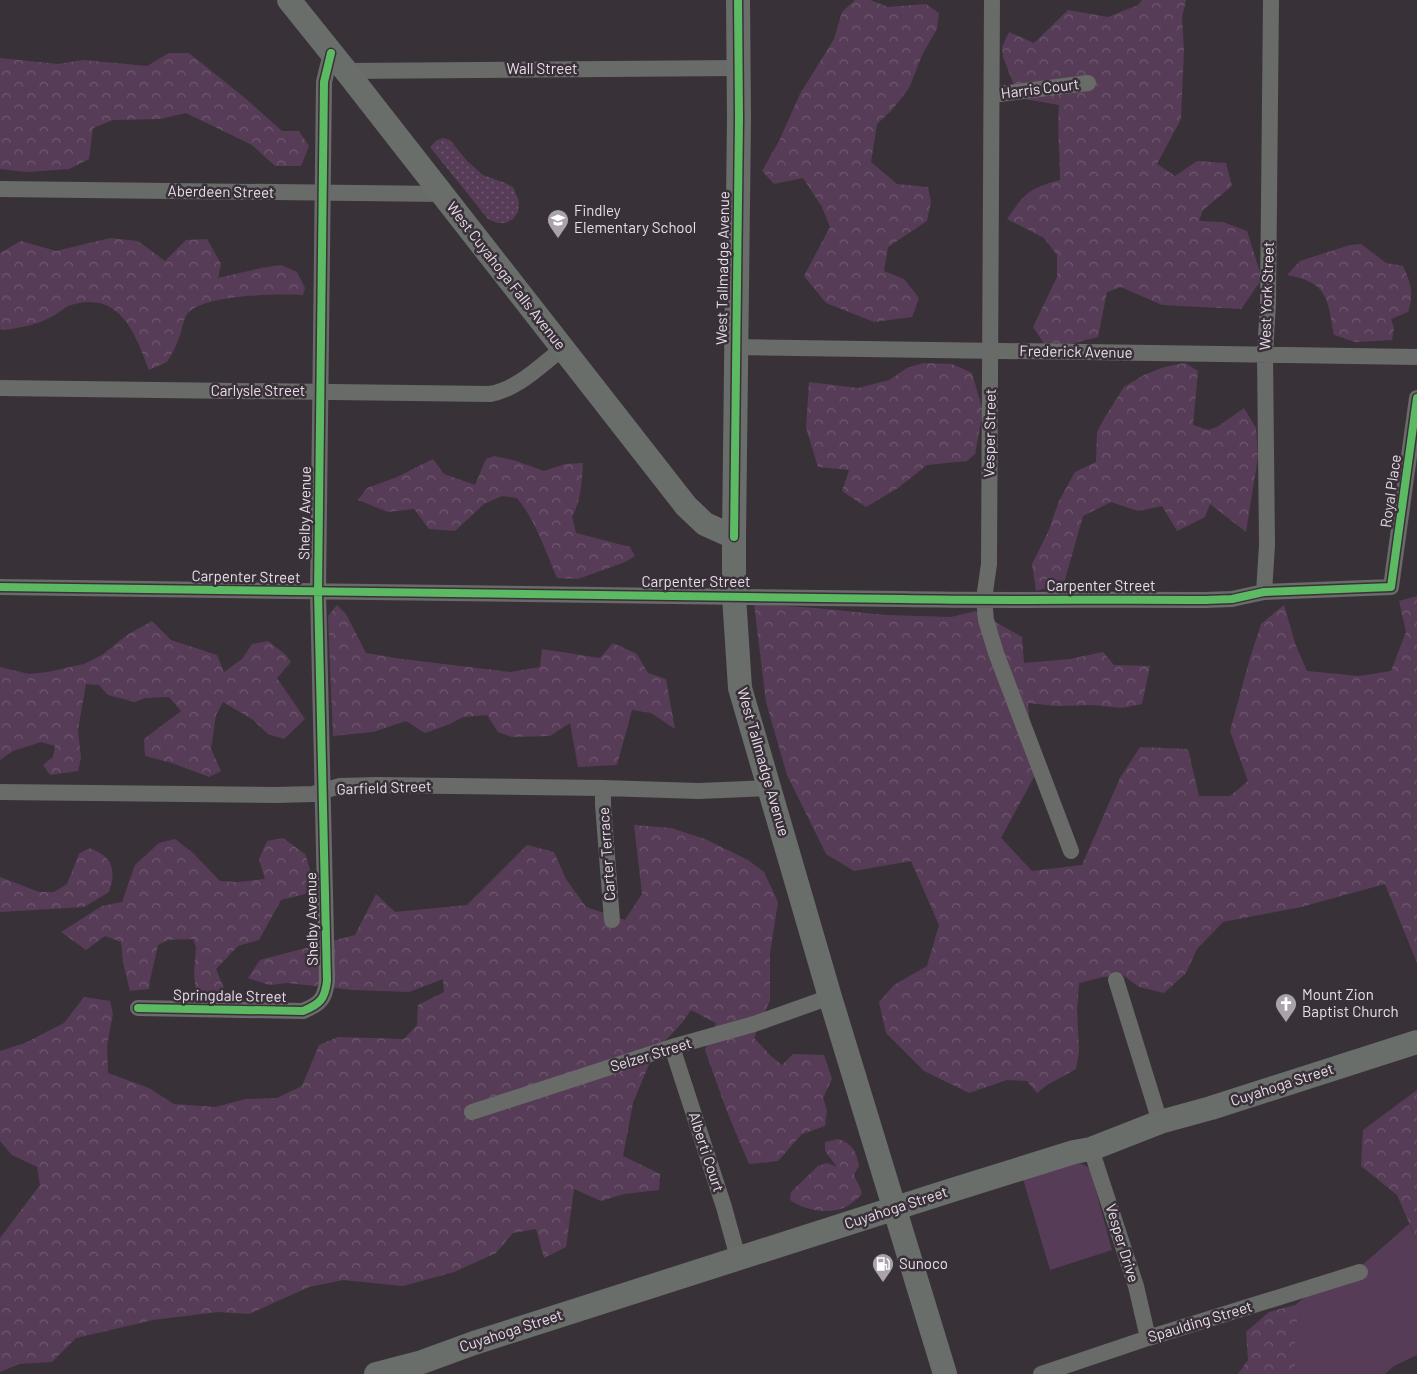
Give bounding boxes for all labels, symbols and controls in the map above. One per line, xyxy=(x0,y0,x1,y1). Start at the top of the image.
street label: Wall Street xyxy=(507,59,577,77)
street label: Harris Court xyxy=(1000,74,1080,102)
street label: Aberdeen Street xyxy=(167,181,275,201)
street label: West Tallmadge Avenue xyxy=(712,191,732,345)
street label: West Cuyahoga Falls Avenue xyxy=(443,198,570,353)
place label: Findley Elementary School xyxy=(574,201,696,236)
school or university icon: Findley Elementary School xyxy=(546,208,570,239)
street label: West York Street xyxy=(1255,241,1277,351)
street label: Frederick Avenue xyxy=(1019,341,1133,361)
street label: Carlysle Street xyxy=(211,381,305,399)
street label: Vesper Street xyxy=(979,388,999,478)
street label: Royal Place xyxy=(1376,453,1404,529)
street label: Shelby Avenue xyxy=(294,466,314,560)
street label: Carpenter Street xyxy=(191,566,301,586)
street label: Carpenter Street xyxy=(641,572,751,590)
street label: Carpenter Street xyxy=(1046,576,1156,594)
street label: West Tallmadge Avenue xyxy=(734,685,794,838)
street label: Garfield Street xyxy=(336,776,432,798)
street label: Carter Terrace xyxy=(594,807,618,901)
street label: Shelby Avenue xyxy=(301,872,321,966)
street label: Springdale Street xyxy=(173,985,287,1005)
place label: Mount Zion Baptist Church xyxy=(1302,985,1399,1020)
church icon: Mount Zion Baptist Church xyxy=(1274,992,1298,1023)
street label: Selzer Street xyxy=(608,1033,694,1075)
street label: Cuyahoga Street xyxy=(1228,1059,1336,1109)
street label: Alberti Court xyxy=(686,1109,728,1194)
street label: Cuyahoga Street xyxy=(842,1182,950,1232)
street label: Vesper Drive xyxy=(1102,1201,1143,1284)
fuel station icon: Sunoco xyxy=(871,1252,895,1283)
place label: Sunoco xyxy=(899,1254,948,1272)
street label: Spaulding Street xyxy=(1145,1297,1254,1345)
street label: Cuyahoga Street xyxy=(457,1305,565,1355)

